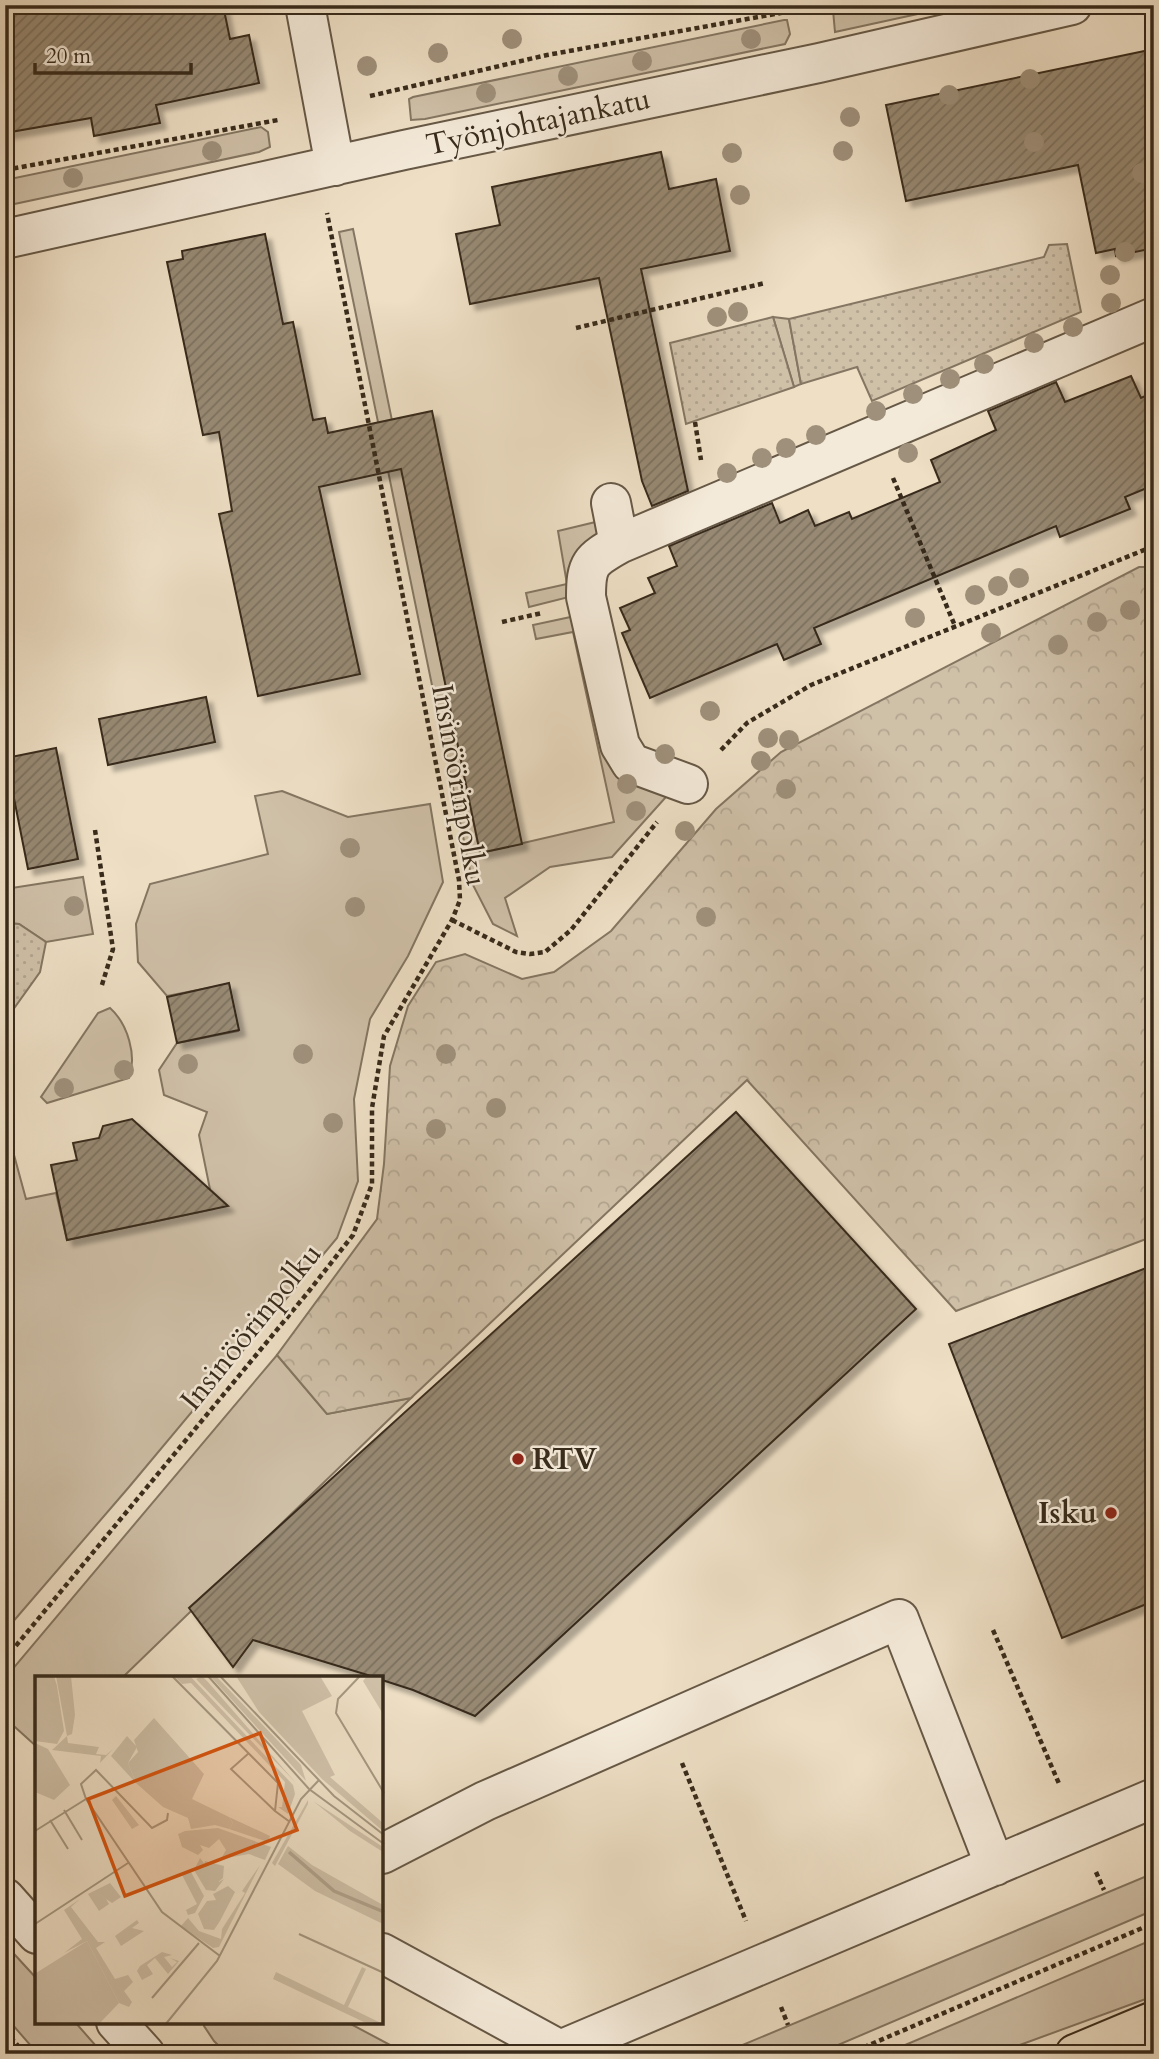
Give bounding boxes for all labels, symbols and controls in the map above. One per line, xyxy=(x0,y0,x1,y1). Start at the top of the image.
scale bar xyxy=(35,32,191,76)
text: 20 m xyxy=(46,42,91,71)
street label: Työnjohtajankatu xyxy=(422,78,654,166)
street label: Insinöörinpolku xyxy=(421,681,497,889)
street label: Insinöörinpolku xyxy=(171,1235,331,1419)
place label: RTV xyxy=(532,1439,598,1480)
marker: RTV xyxy=(510,1451,526,1467)
place label: Isku xyxy=(1038,1493,1097,1534)
marker: Isku xyxy=(1103,1505,1119,1521)
inset map xyxy=(35,1676,383,2024)

